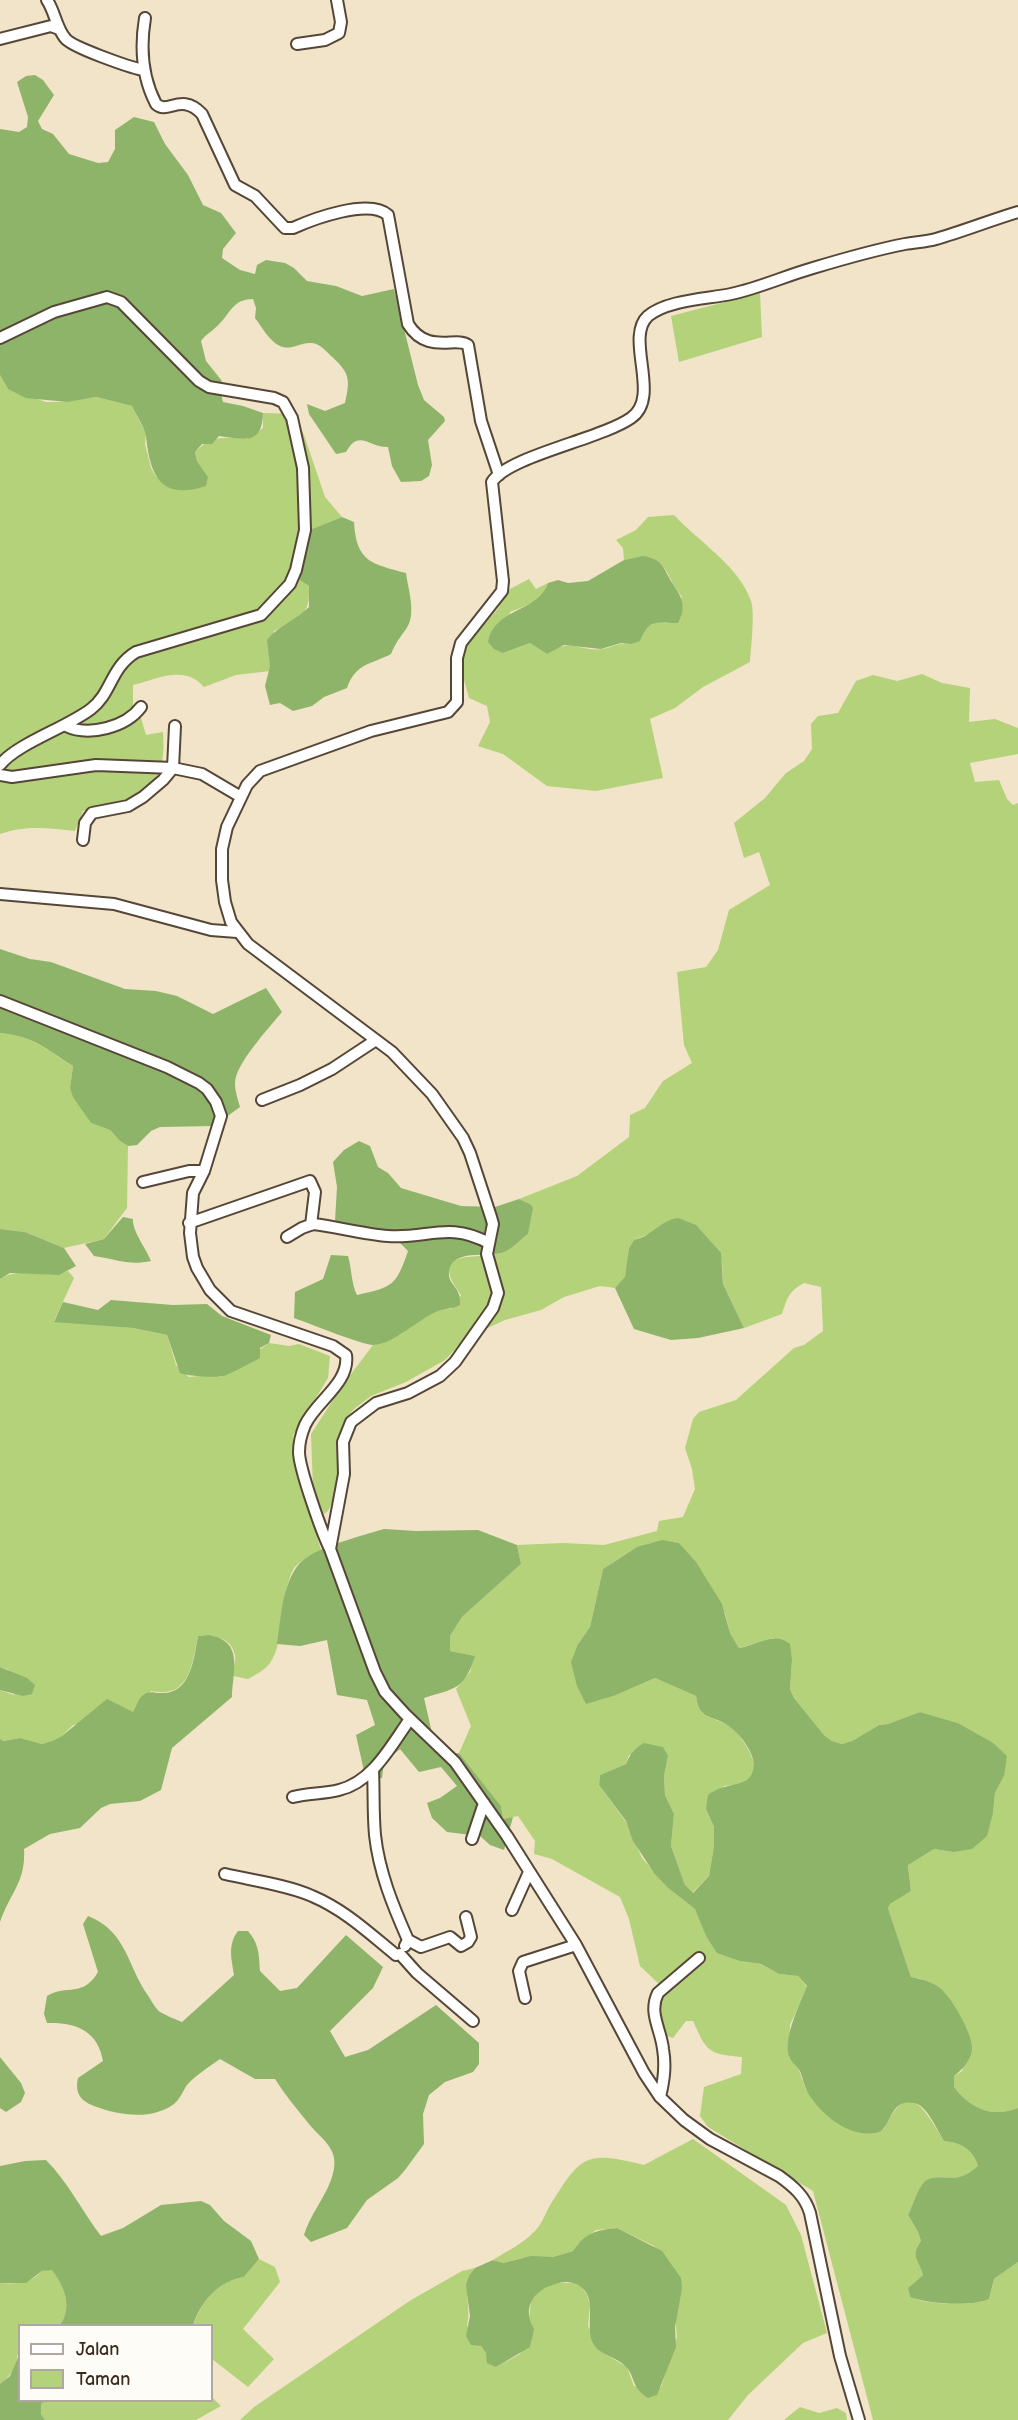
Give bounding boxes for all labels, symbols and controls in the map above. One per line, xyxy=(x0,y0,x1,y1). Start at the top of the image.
legend xyxy=(18,2324,213,2402)
text: Jalan xyxy=(76,2339,119,2360)
text: Taman xyxy=(76,2369,130,2390)

